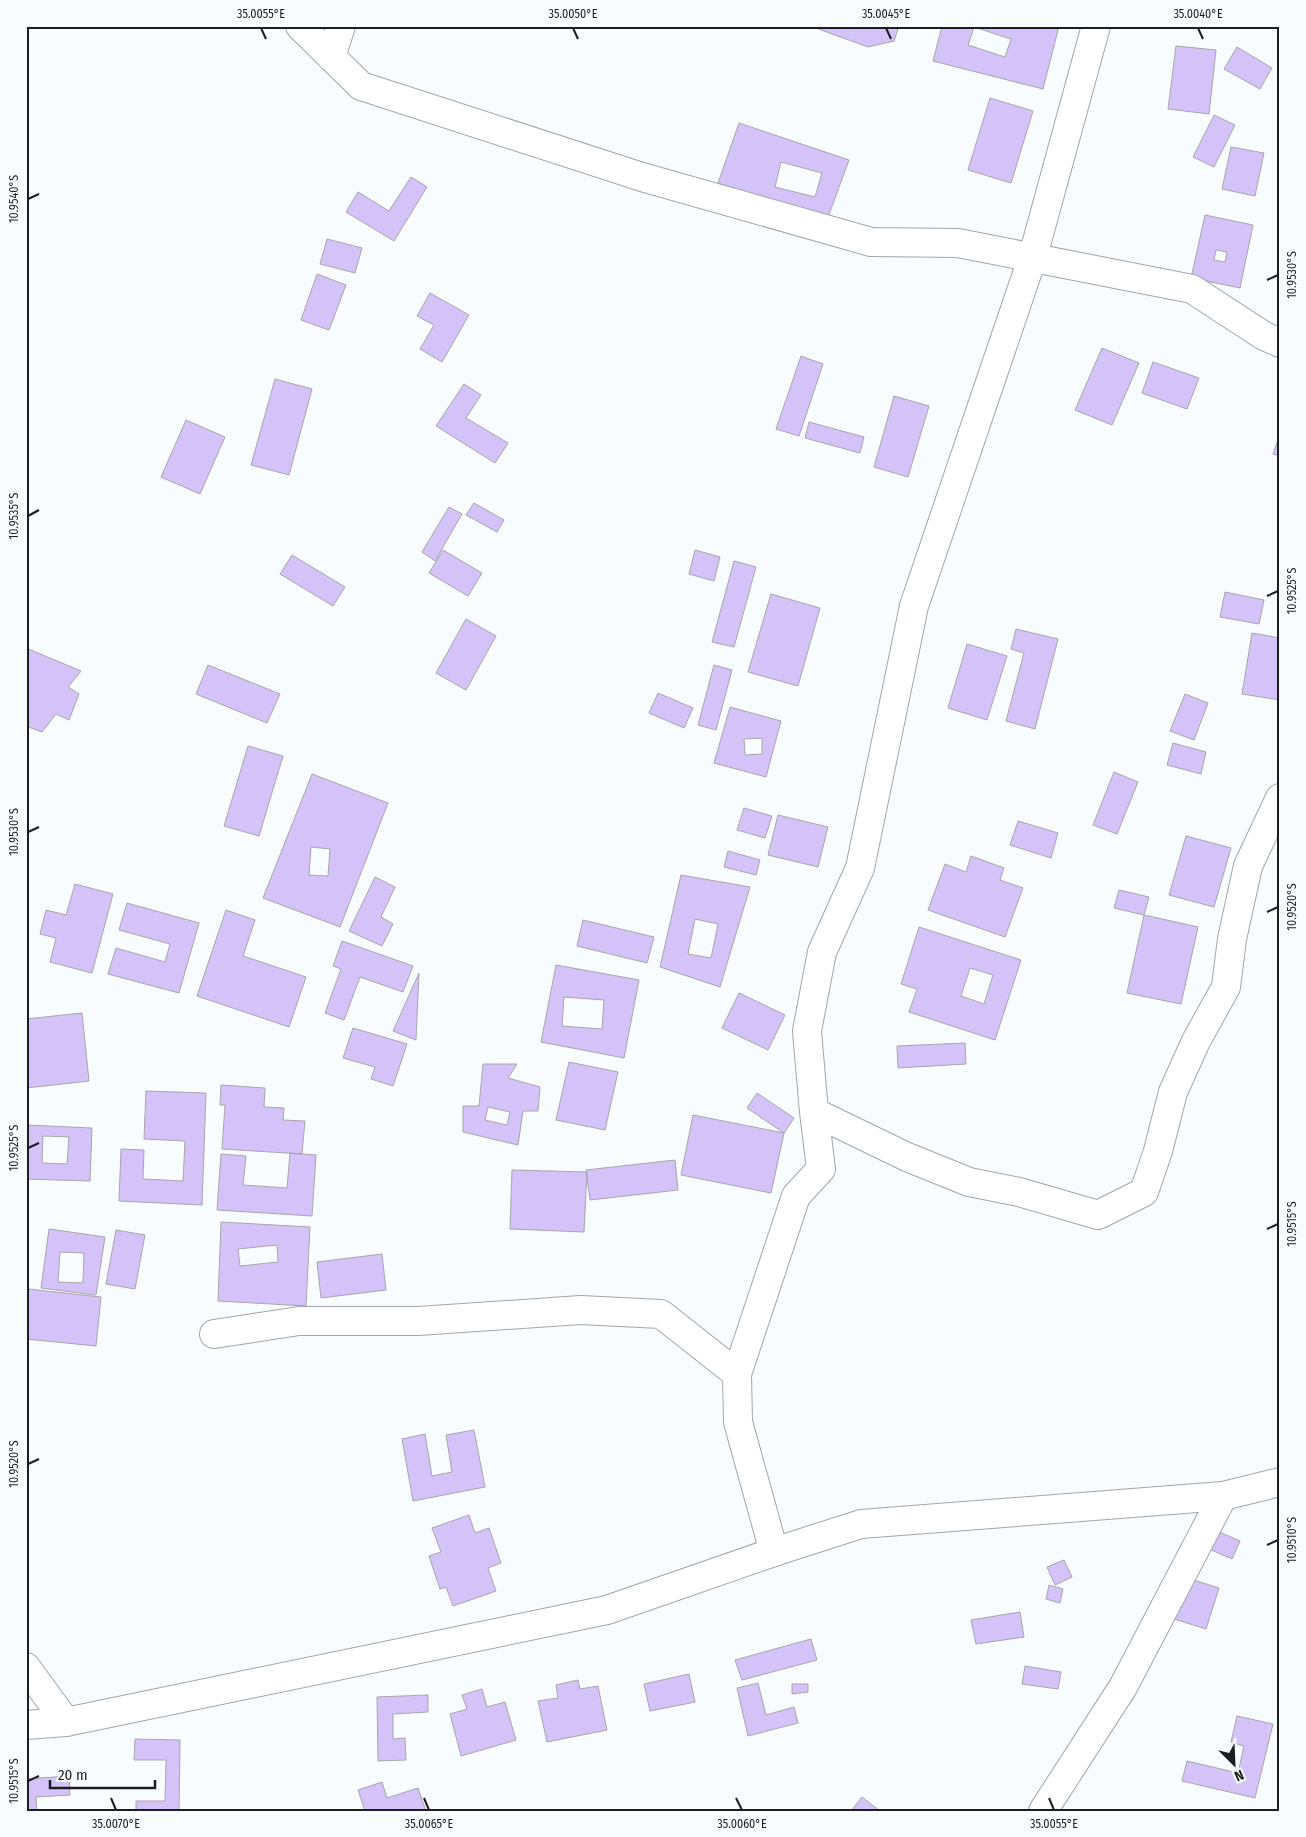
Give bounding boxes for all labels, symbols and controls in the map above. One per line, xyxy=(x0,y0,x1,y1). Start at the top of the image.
text: 35.0055°E xyxy=(237,7,285,21)
text: 35.0050°E xyxy=(549,7,598,21)
text: 35.0045°E xyxy=(862,7,910,21)
text: 35.0040°E xyxy=(1173,7,1223,21)
text: 10.9540°S xyxy=(7,175,21,223)
text: 10.9530°S xyxy=(1285,251,1299,299)
text: 10.9535°S xyxy=(7,493,21,539)
text: 10.9525°S xyxy=(1285,568,1299,614)
text: 10.9530°S xyxy=(7,808,21,856)
text: 10.9520°S xyxy=(1285,883,1299,931)
text: 10.9525°S xyxy=(7,1125,21,1171)
text: 10.9515°S xyxy=(1285,1201,1299,1247)
text: 10.9520°S xyxy=(7,1440,21,1488)
text: 10.9510°S xyxy=(1285,1517,1299,1563)
north arrow xyxy=(1208,1740,1258,1790)
scale bar xyxy=(50,1757,155,1789)
text: 10.9515°S xyxy=(7,1758,21,1804)
text: 20 m xyxy=(58,1766,88,1784)
text: N xyxy=(1232,1766,1246,1785)
text: 35.0070°E xyxy=(92,1817,140,1831)
text: 35.0065°E xyxy=(405,1817,454,1831)
text: 35.0060°E xyxy=(717,1817,767,1831)
text: 35.0055°E xyxy=(1030,1817,1078,1831)

